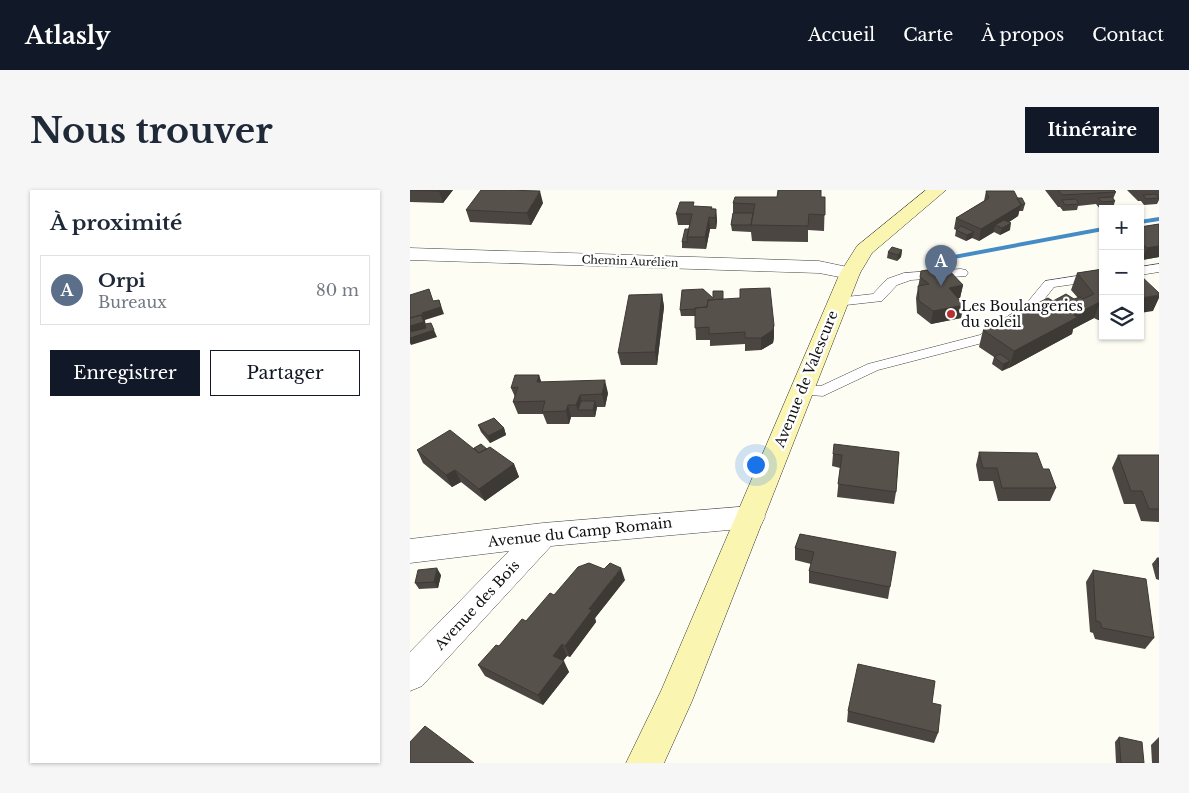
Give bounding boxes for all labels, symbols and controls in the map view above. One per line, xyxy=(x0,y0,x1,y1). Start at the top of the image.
text: Atlasly xyxy=(25,21,111,50)
text: Accueil xyxy=(808,24,875,46)
text: Carte xyxy=(903,24,953,46)
text: À propos xyxy=(981,24,1064,46)
text: Contact xyxy=(1092,24,1164,46)
button: Itinéraire xyxy=(1025,107,1159,153)
text: Nous trouver xyxy=(30,109,273,152)
map controls xyxy=(1099,205,1144,340)
button: + xyxy=(1099,205,1144,250)
text: À proximité xyxy=(50,210,182,236)
pin: A xyxy=(925,245,957,286)
button: − xyxy=(1099,250,1144,295)
street label: Chemin Aurélien xyxy=(581,252,679,270)
text: Orpi xyxy=(98,269,145,292)
text: A xyxy=(61,280,73,300)
text: 80 m xyxy=(316,280,359,300)
text: Bureaux xyxy=(98,292,167,312)
button: layers xyxy=(1099,295,1144,340)
place label: Les Boulangeries du soleil xyxy=(961,297,1083,331)
street label: Avenue de Valescure xyxy=(770,308,842,451)
marker: Les Boulangeries du soleil xyxy=(945,308,957,320)
button: Enregistrer xyxy=(50,350,200,396)
button: Partager xyxy=(210,350,360,396)
your location xyxy=(743,452,769,478)
street label: Avenue du Camp Romain xyxy=(486,513,673,551)
street label: Avenue des Bois xyxy=(430,556,523,654)

